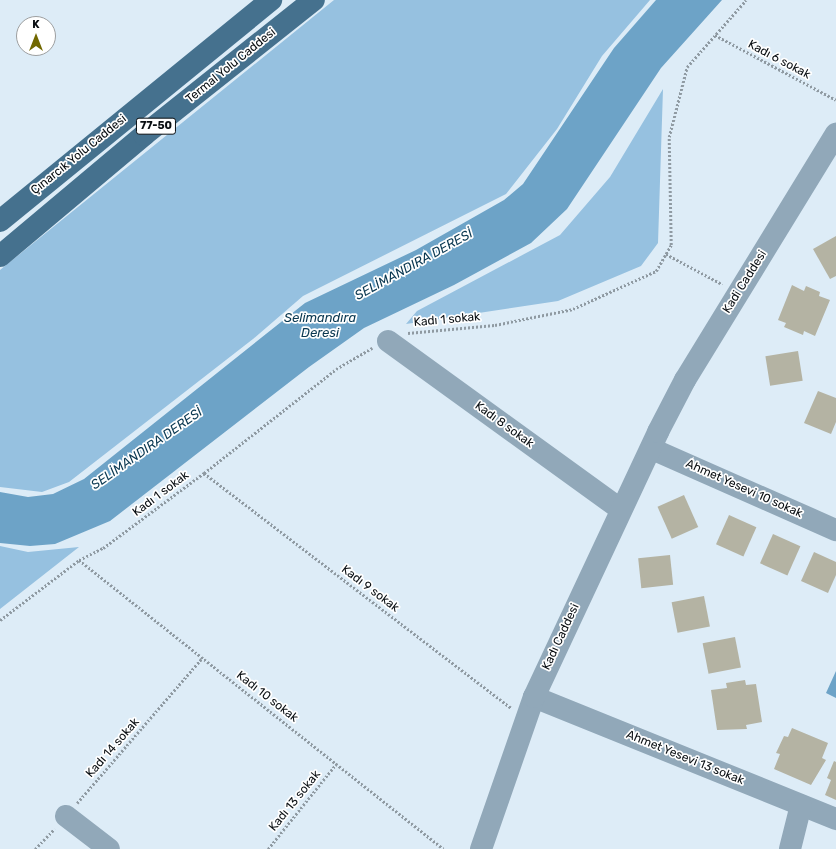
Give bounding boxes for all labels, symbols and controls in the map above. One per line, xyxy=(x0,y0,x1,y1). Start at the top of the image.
north arrow xyxy=(16,16,56,56)
text: K xyxy=(32,18,40,31)
street label: Termal Yolu Caddesi xyxy=(183,25,279,107)
street label: Kadı 6 sokak xyxy=(745,37,813,83)
street label: Çınarcık Yolu Caddesi xyxy=(28,112,130,198)
road number: 77-50 xyxy=(135,117,177,135)
water label: SELİMANDIRA DERESİ xyxy=(352,226,476,304)
street label: Kadi Caddesi xyxy=(720,248,770,316)
street label: Kadı 1 sokak xyxy=(413,310,481,330)
water label: Selimandıra Deresi xyxy=(284,311,356,342)
street label: Kadı 8 sokak xyxy=(472,399,536,451)
water label: SELİMANDIRA DERESİ xyxy=(88,405,206,493)
street label: Ahmet Yesevi 10 sokak xyxy=(683,457,805,521)
street label: Kadı 1 sokak xyxy=(130,468,192,520)
street label: Kadı 9 sokak xyxy=(338,563,402,615)
street label: Kadı Caddesi xyxy=(539,602,583,672)
street label: Kadı 10 sokak xyxy=(233,668,301,726)
street label: Kadı 14 sokak xyxy=(83,715,143,781)
street label: Ahmet Yesevi 13 sokak xyxy=(624,728,746,788)
street label: Kadı 13 sokak xyxy=(266,768,324,834)

